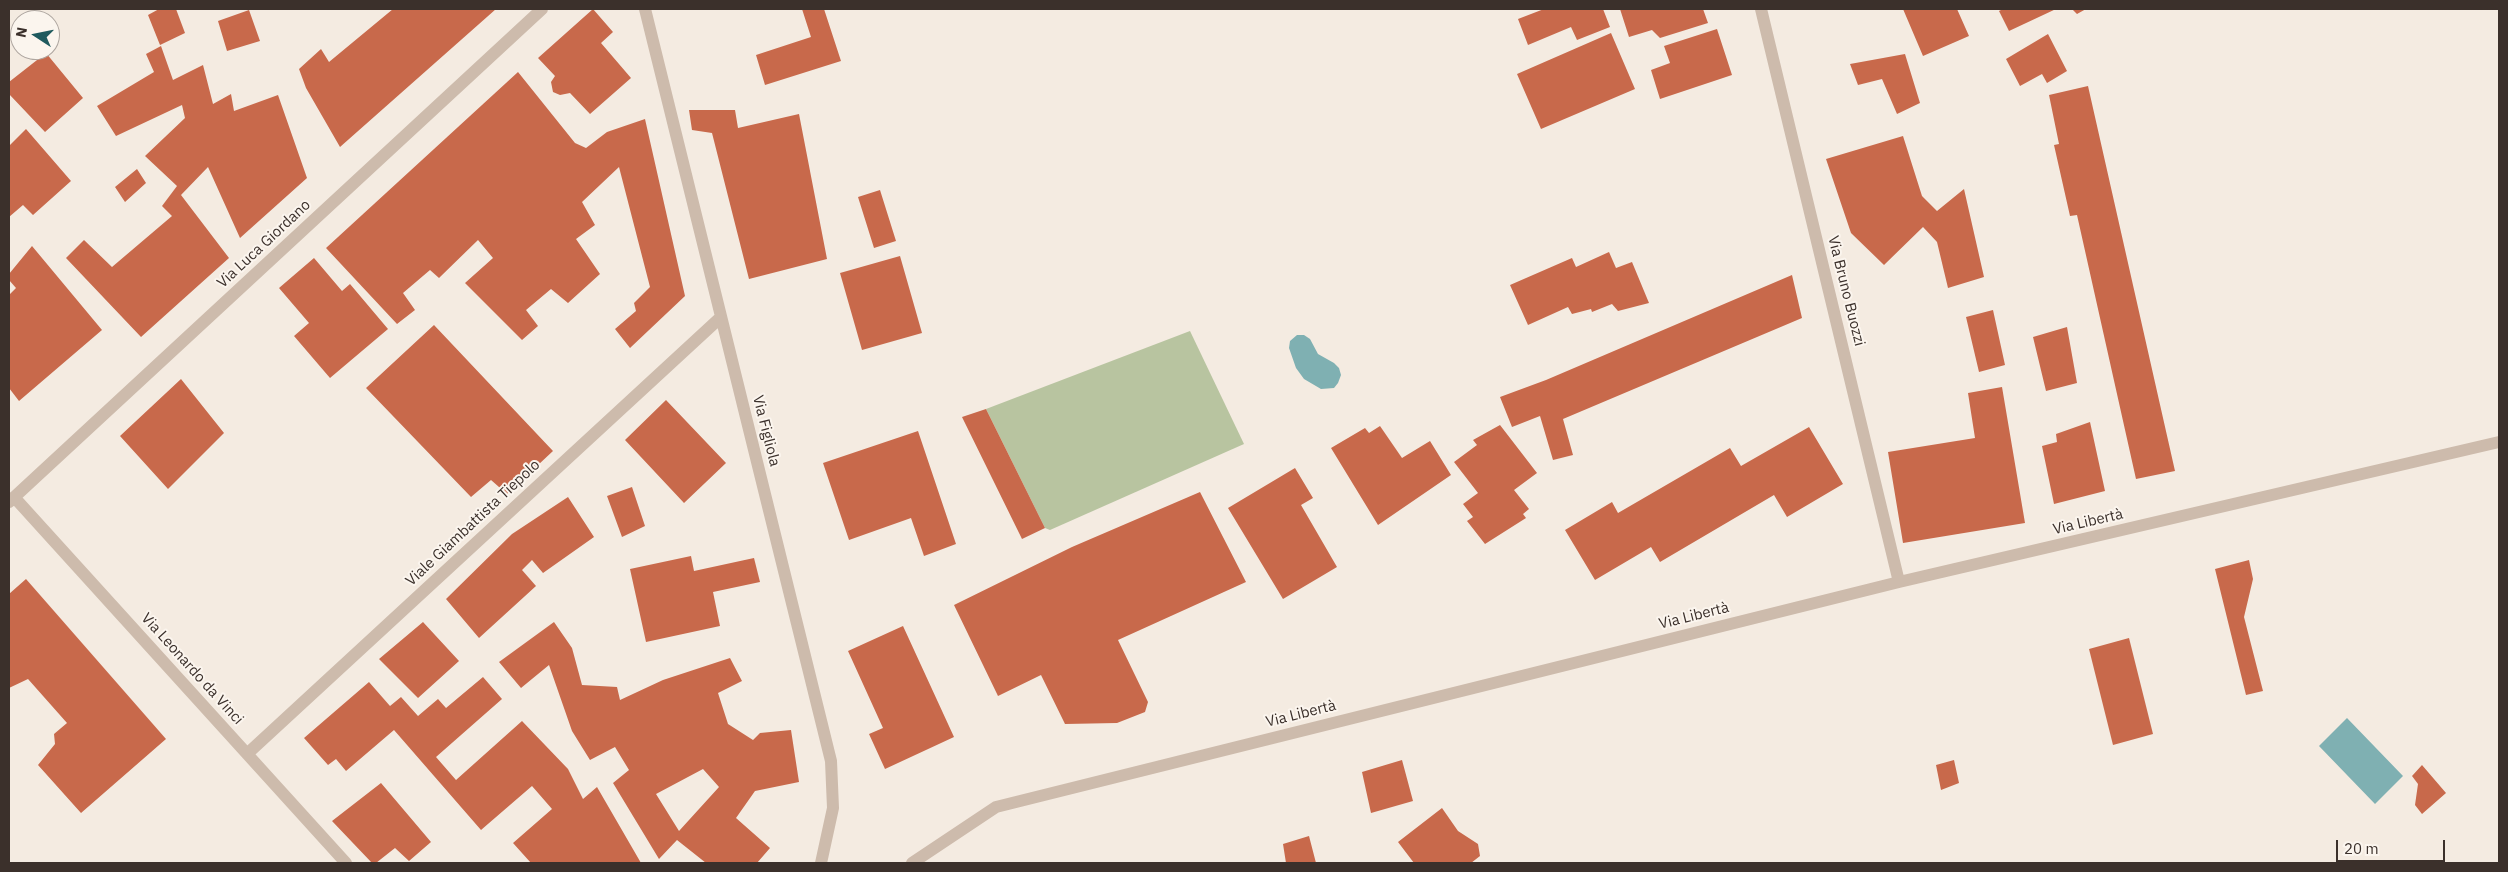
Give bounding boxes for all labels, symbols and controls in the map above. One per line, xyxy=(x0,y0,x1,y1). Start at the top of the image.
north arrow xyxy=(10,10,60,60)
text: N xyxy=(11,26,31,39)
street label: Via Luca Giordano xyxy=(214,196,314,292)
street label: Via Bruno Buozzi xyxy=(1824,234,1868,348)
street label: Via Figliola xyxy=(748,393,784,469)
street label: Viale Giambattista Tiepolo xyxy=(402,456,544,590)
street label: Via Libertà xyxy=(2051,505,2125,539)
street label: Via Libertà xyxy=(1657,599,1731,633)
street label: Via Leonardo da Vinci xyxy=(137,609,247,729)
street label: Via Libertà xyxy=(1264,697,1338,731)
scale bar xyxy=(2338,830,2447,862)
text: 20 m xyxy=(2344,839,2379,858)

